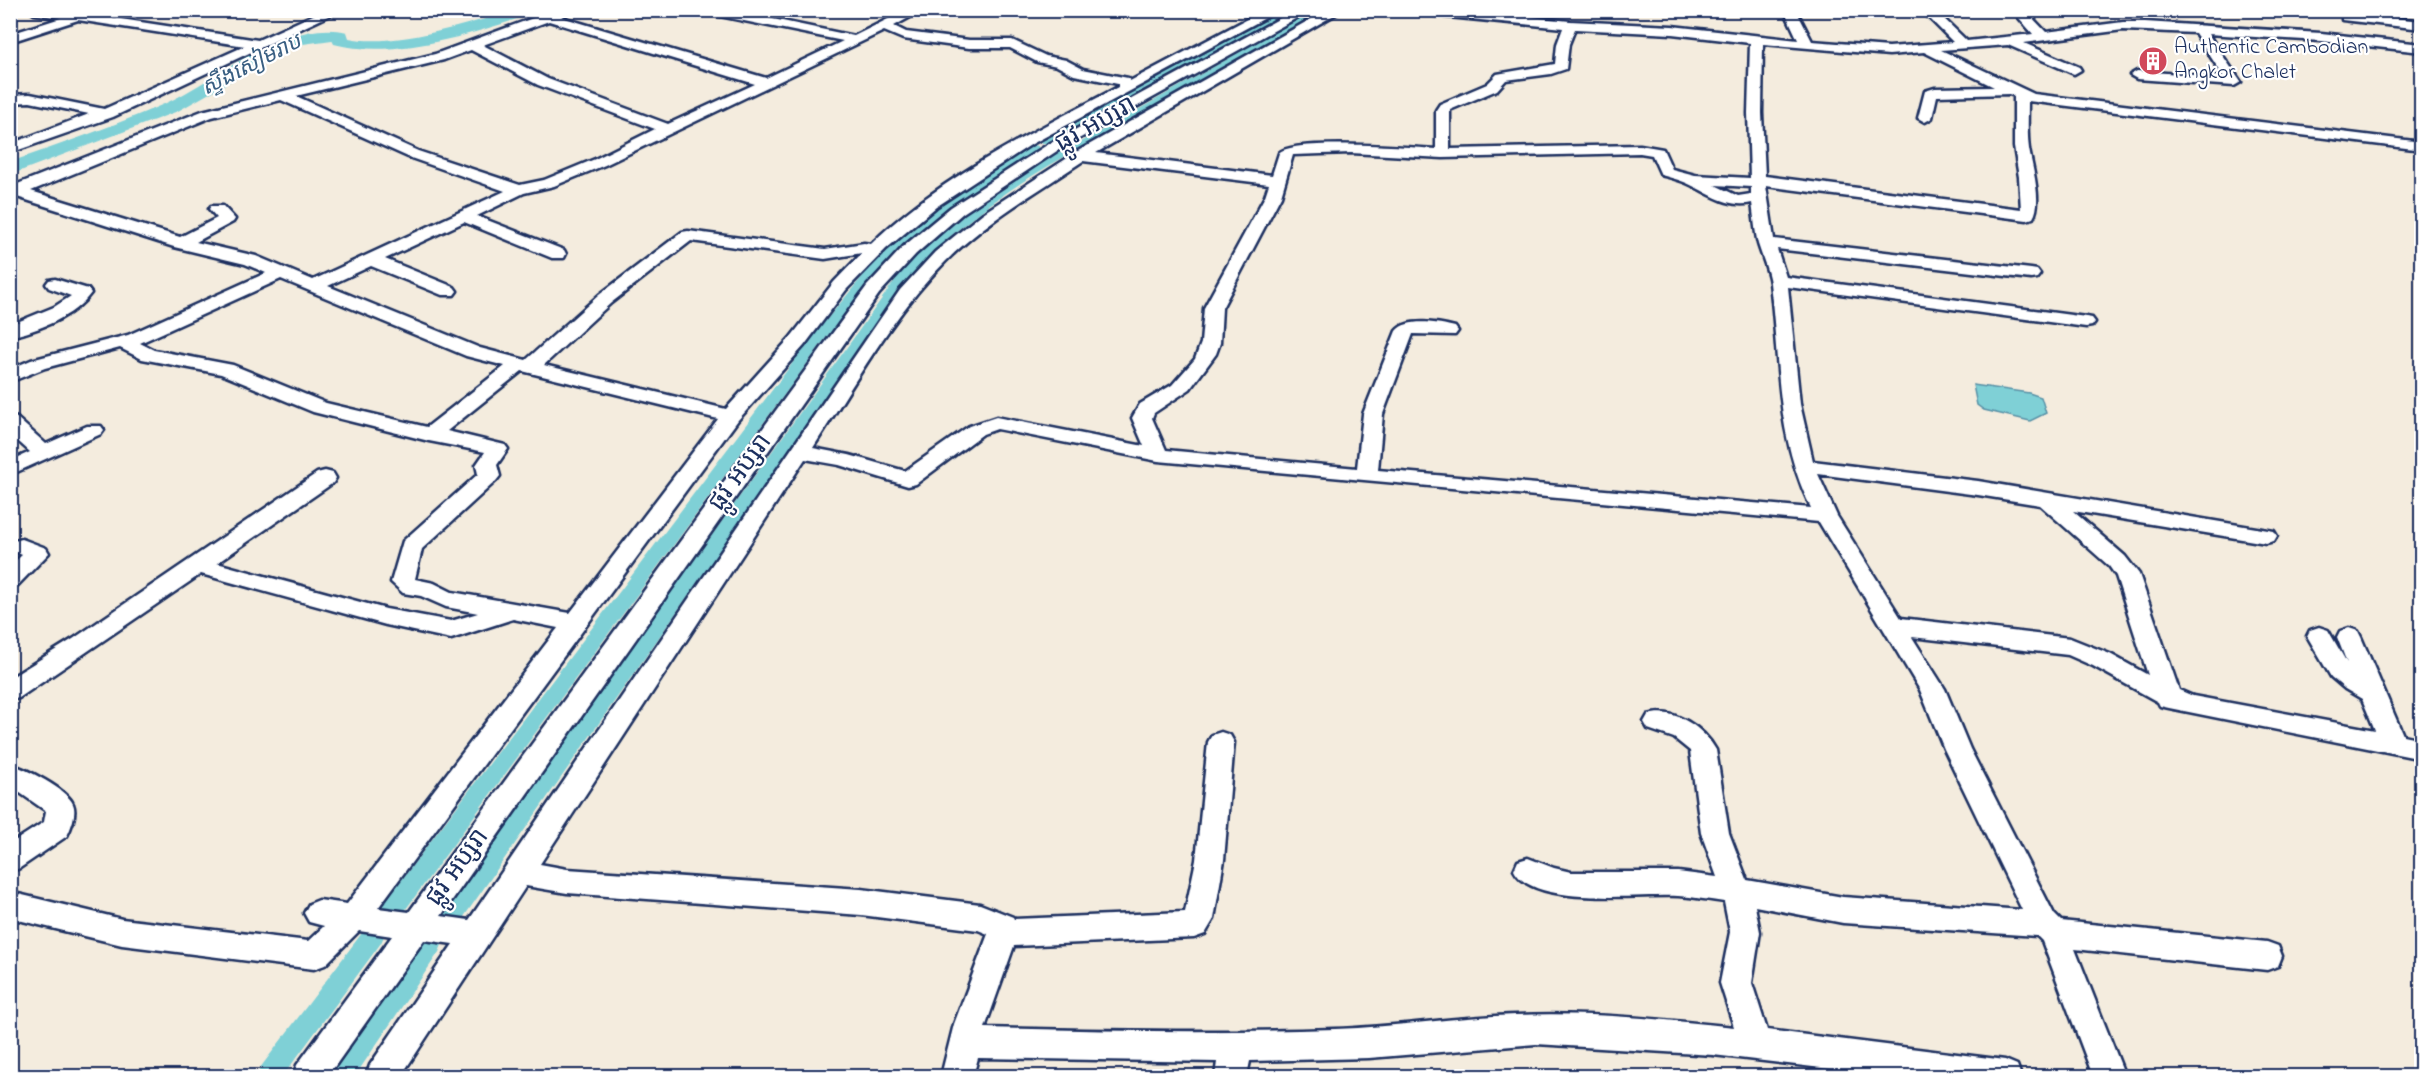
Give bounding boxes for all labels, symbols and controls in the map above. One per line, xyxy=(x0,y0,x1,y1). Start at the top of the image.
water label: ស្ទឹងសៀមរាប xyxy=(196,25,310,105)
place label: Authentic Cambodian Angkor Chalet xyxy=(2174,32,2368,90)
building icon: Authentic Cambodian Angkor Chalet xyxy=(2137,45,2169,77)
street label: ផ្លូវ អប្សរា xyxy=(1048,87,1145,165)
street label: ផ្លូវ អប្សរា xyxy=(700,426,784,521)
street label: ផ្លូវ អប្សរា xyxy=(417,821,501,916)

